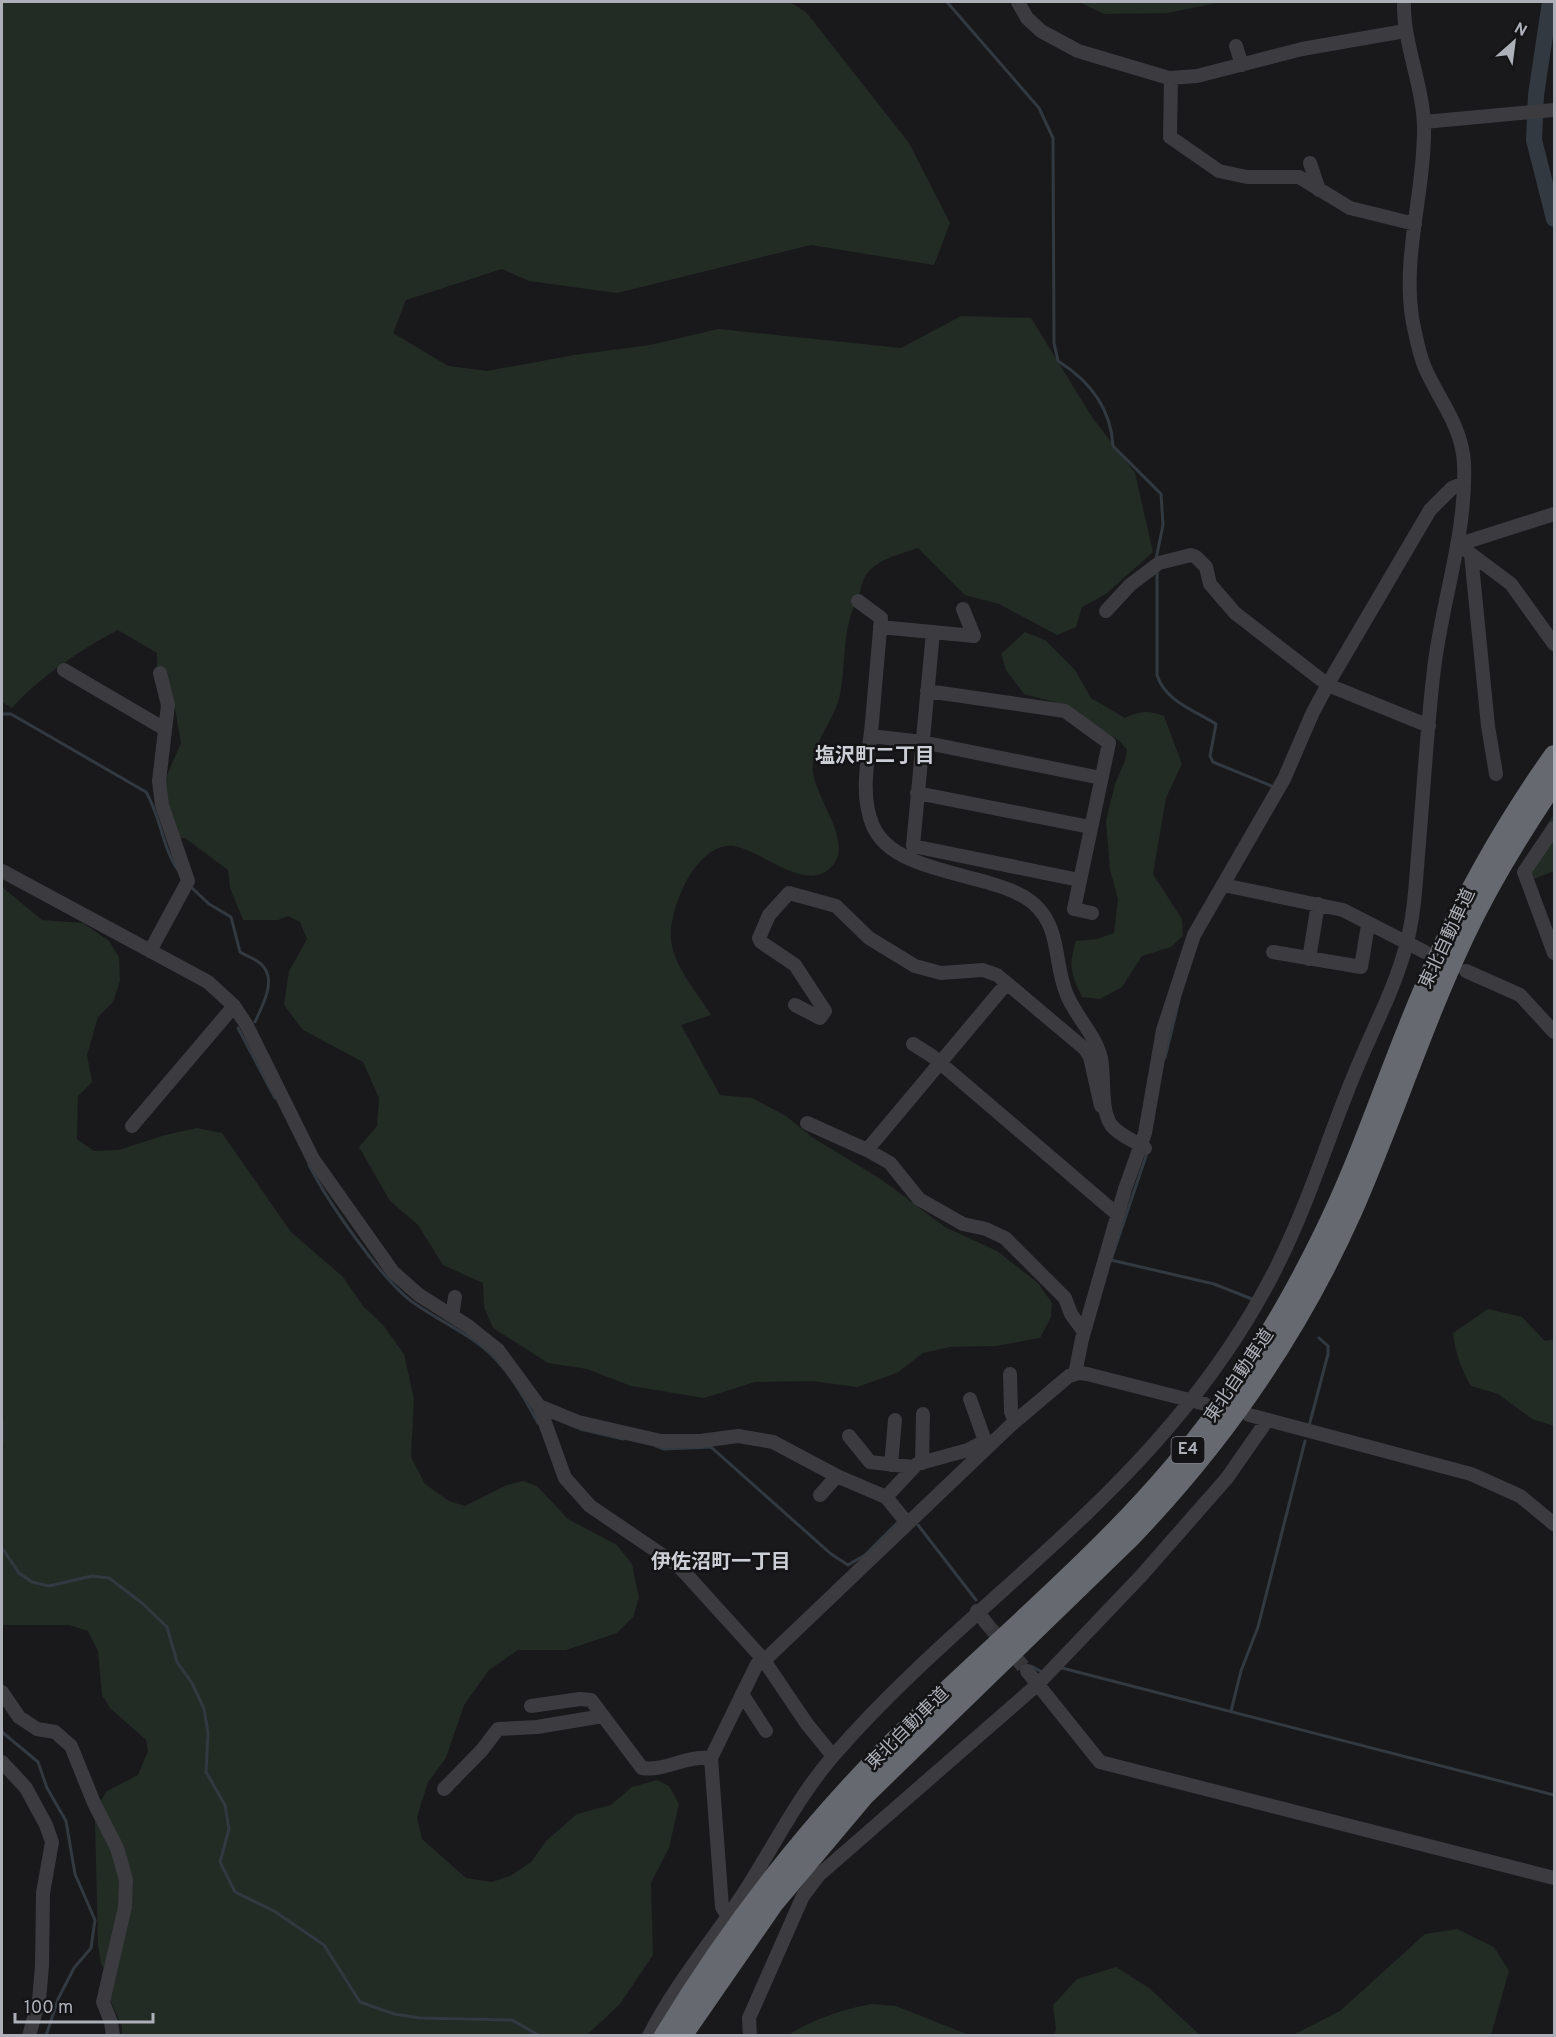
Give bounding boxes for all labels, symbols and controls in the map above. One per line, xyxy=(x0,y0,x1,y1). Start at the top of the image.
north arrow xyxy=(1484,12,1544,72)
text: N xyxy=(1510,19,1530,42)
district label: 塩沢町二丁目 xyxy=(815,744,935,770)
street label: 東北自動車道 xyxy=(1415,885,1481,993)
street label: 東北自動車道 xyxy=(1200,1325,1280,1427)
road number: E4 xyxy=(1172,1437,1204,1463)
district label: 伊佐沼町一丁目 xyxy=(651,1550,791,1576)
street label: 東北自動車道 xyxy=(862,1683,954,1775)
scale bar xyxy=(15,1986,153,2024)
text: 100 m xyxy=(24,1997,73,2020)

